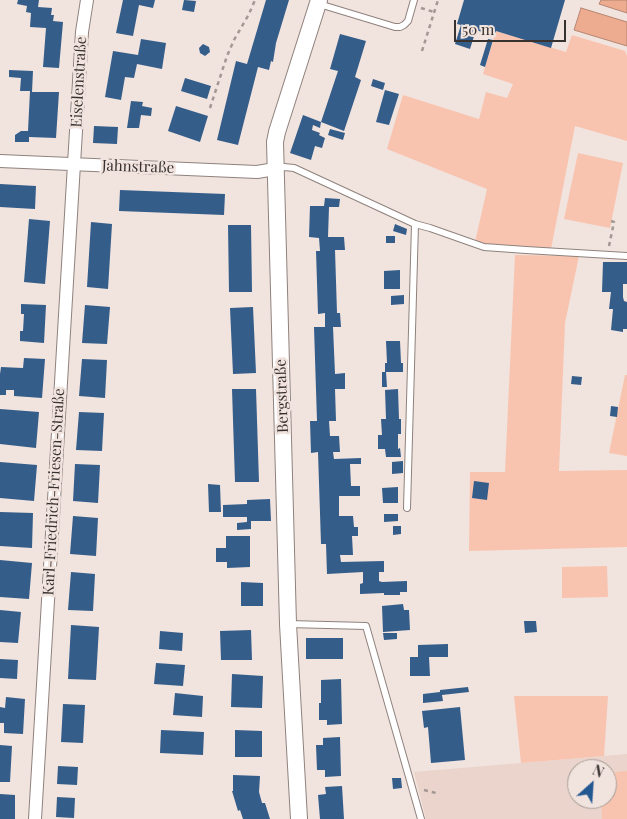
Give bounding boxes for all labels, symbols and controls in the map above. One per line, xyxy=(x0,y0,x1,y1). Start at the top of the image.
scale bar xyxy=(457,10,570,42)
text: 50 m xyxy=(462,19,494,39)
street label: Eiselenstraße xyxy=(68,36,90,128)
street label: Jahnstraße xyxy=(102,157,174,177)
street label: Bergstraße xyxy=(272,359,292,433)
street label: Karl-Friedrich-Friesen-Straße xyxy=(40,388,68,596)
north arrow xyxy=(567,759,617,809)
text: N xyxy=(590,760,607,782)

